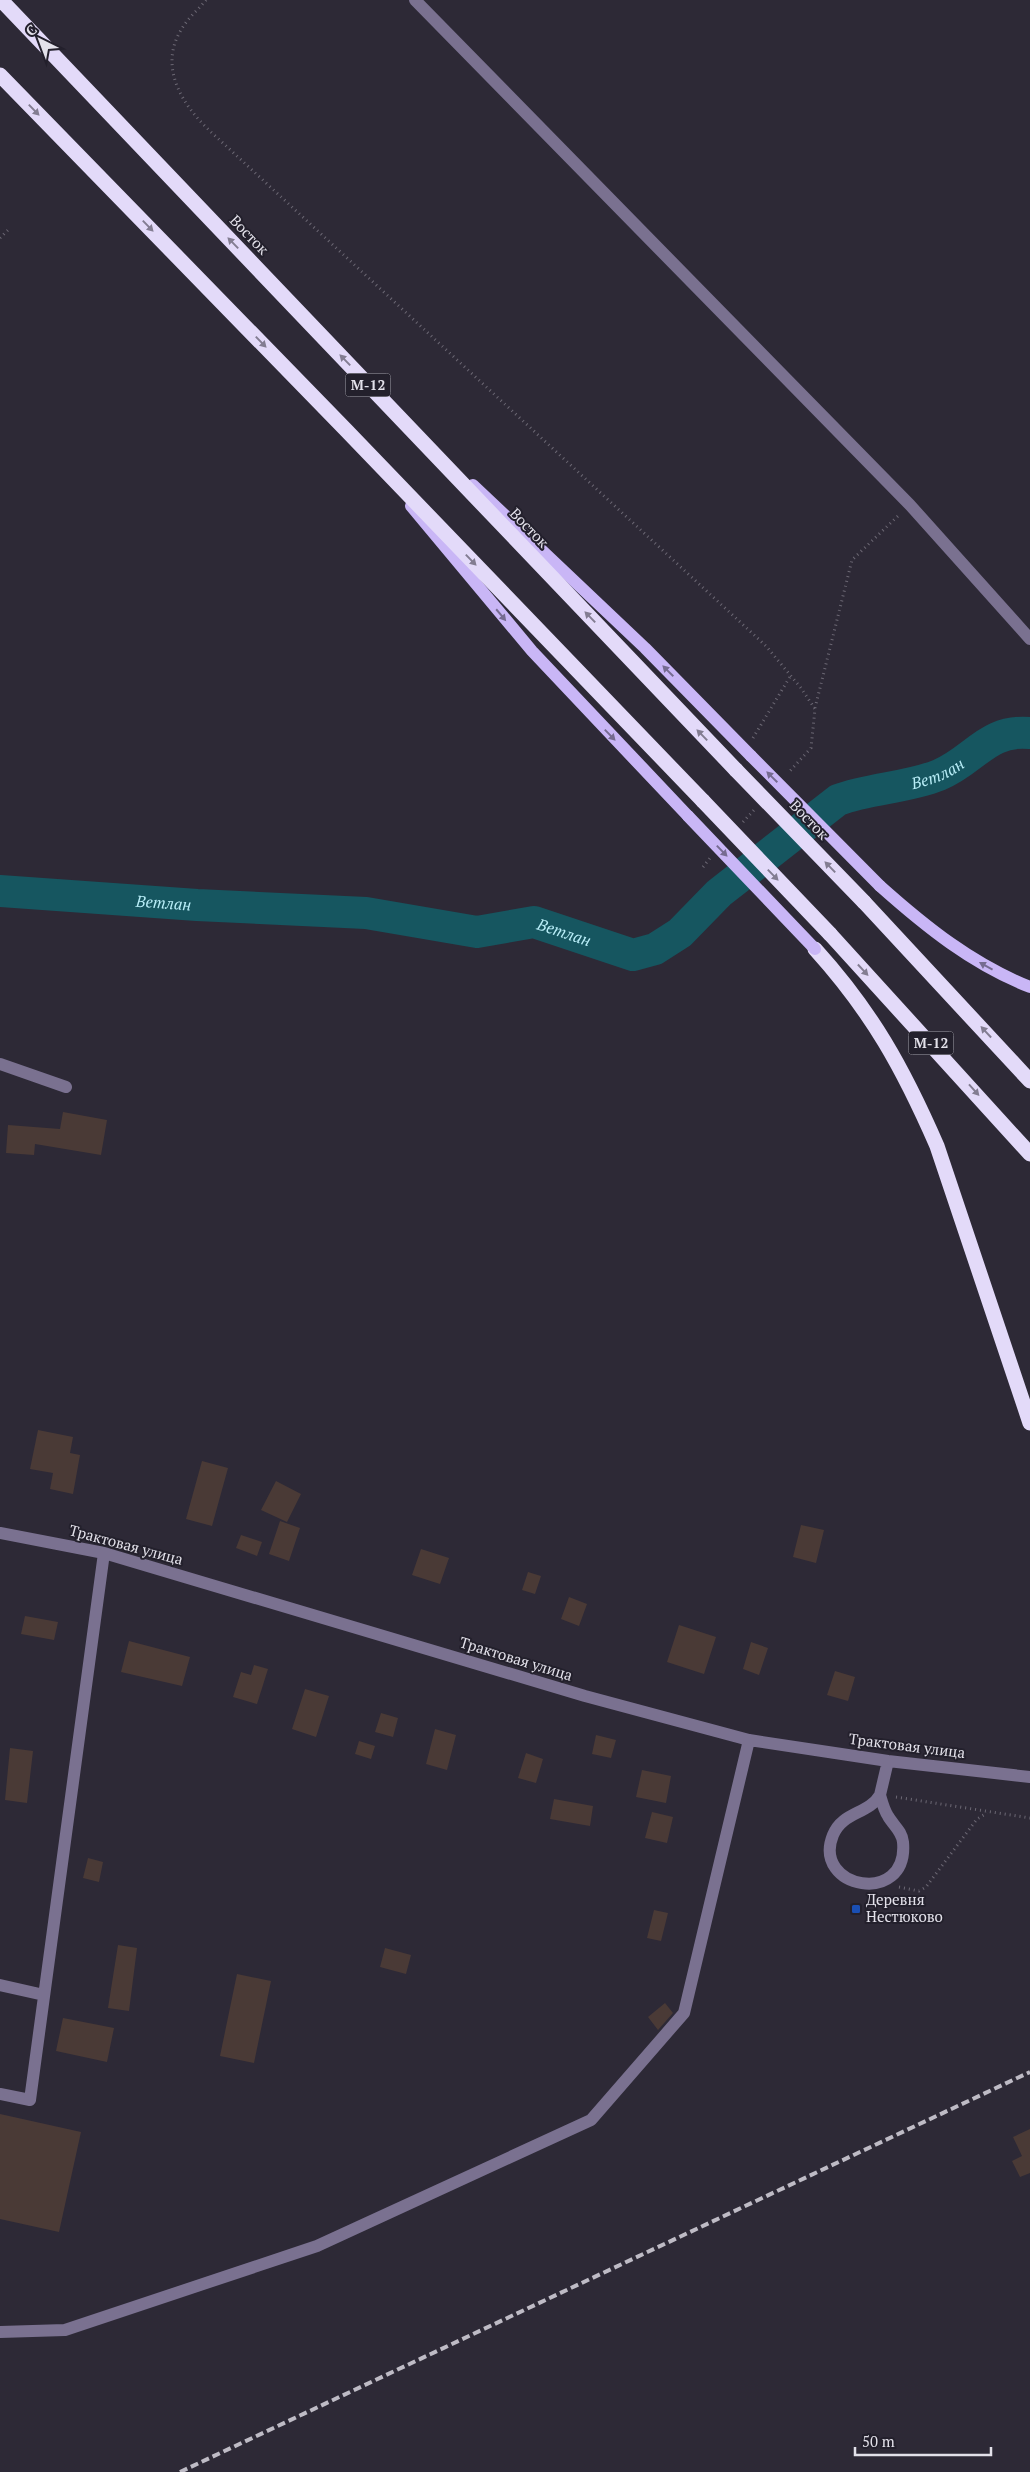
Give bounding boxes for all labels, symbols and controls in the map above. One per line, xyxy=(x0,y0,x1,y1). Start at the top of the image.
north arrow xyxy=(15,15,65,65)
text: С xyxy=(21,20,41,40)
one-way arrow xyxy=(28,104,40,116)
street label: Восток xyxy=(226,210,274,259)
one-way arrow xyxy=(142,220,154,232)
one-way arrow xyxy=(227,237,239,249)
one-way arrow xyxy=(255,336,267,348)
one-way arrow xyxy=(339,355,351,367)
road number: М-12 xyxy=(346,374,390,396)
street label: Восток xyxy=(506,503,554,552)
one-way arrow xyxy=(465,554,477,566)
one-way arrow xyxy=(495,608,507,620)
one-way arrow xyxy=(584,612,596,624)
one-way arrow xyxy=(662,665,674,677)
one-way arrow xyxy=(604,729,616,741)
one-way arrow xyxy=(696,729,708,741)
water label: Ветлан xyxy=(908,753,968,794)
one-way arrow xyxy=(766,771,778,783)
street label: Восток xyxy=(786,795,834,844)
one-way arrow xyxy=(716,845,728,857)
one-way arrow xyxy=(824,861,836,873)
one-way arrow xyxy=(767,868,779,880)
water label: Ветлан xyxy=(134,890,192,916)
water label: Ветлан xyxy=(533,913,594,951)
one-way arrow xyxy=(979,962,993,971)
one-way arrow xyxy=(857,964,869,976)
one-way arrow xyxy=(980,1025,991,1038)
road number: М-12 xyxy=(908,1032,954,1054)
one-way arrow xyxy=(968,1083,979,1096)
street label: Трактовая улица xyxy=(67,1519,186,1569)
street label: Трактовая улица xyxy=(457,1631,576,1685)
street label: Трактовая улица xyxy=(848,1728,967,1762)
place label: Деревня Нестюково xyxy=(866,1889,943,1926)
marker: Деревня Нестюково xyxy=(850,1903,862,1915)
scale bar xyxy=(855,2424,991,2456)
text: 50 m xyxy=(862,2431,895,2451)

